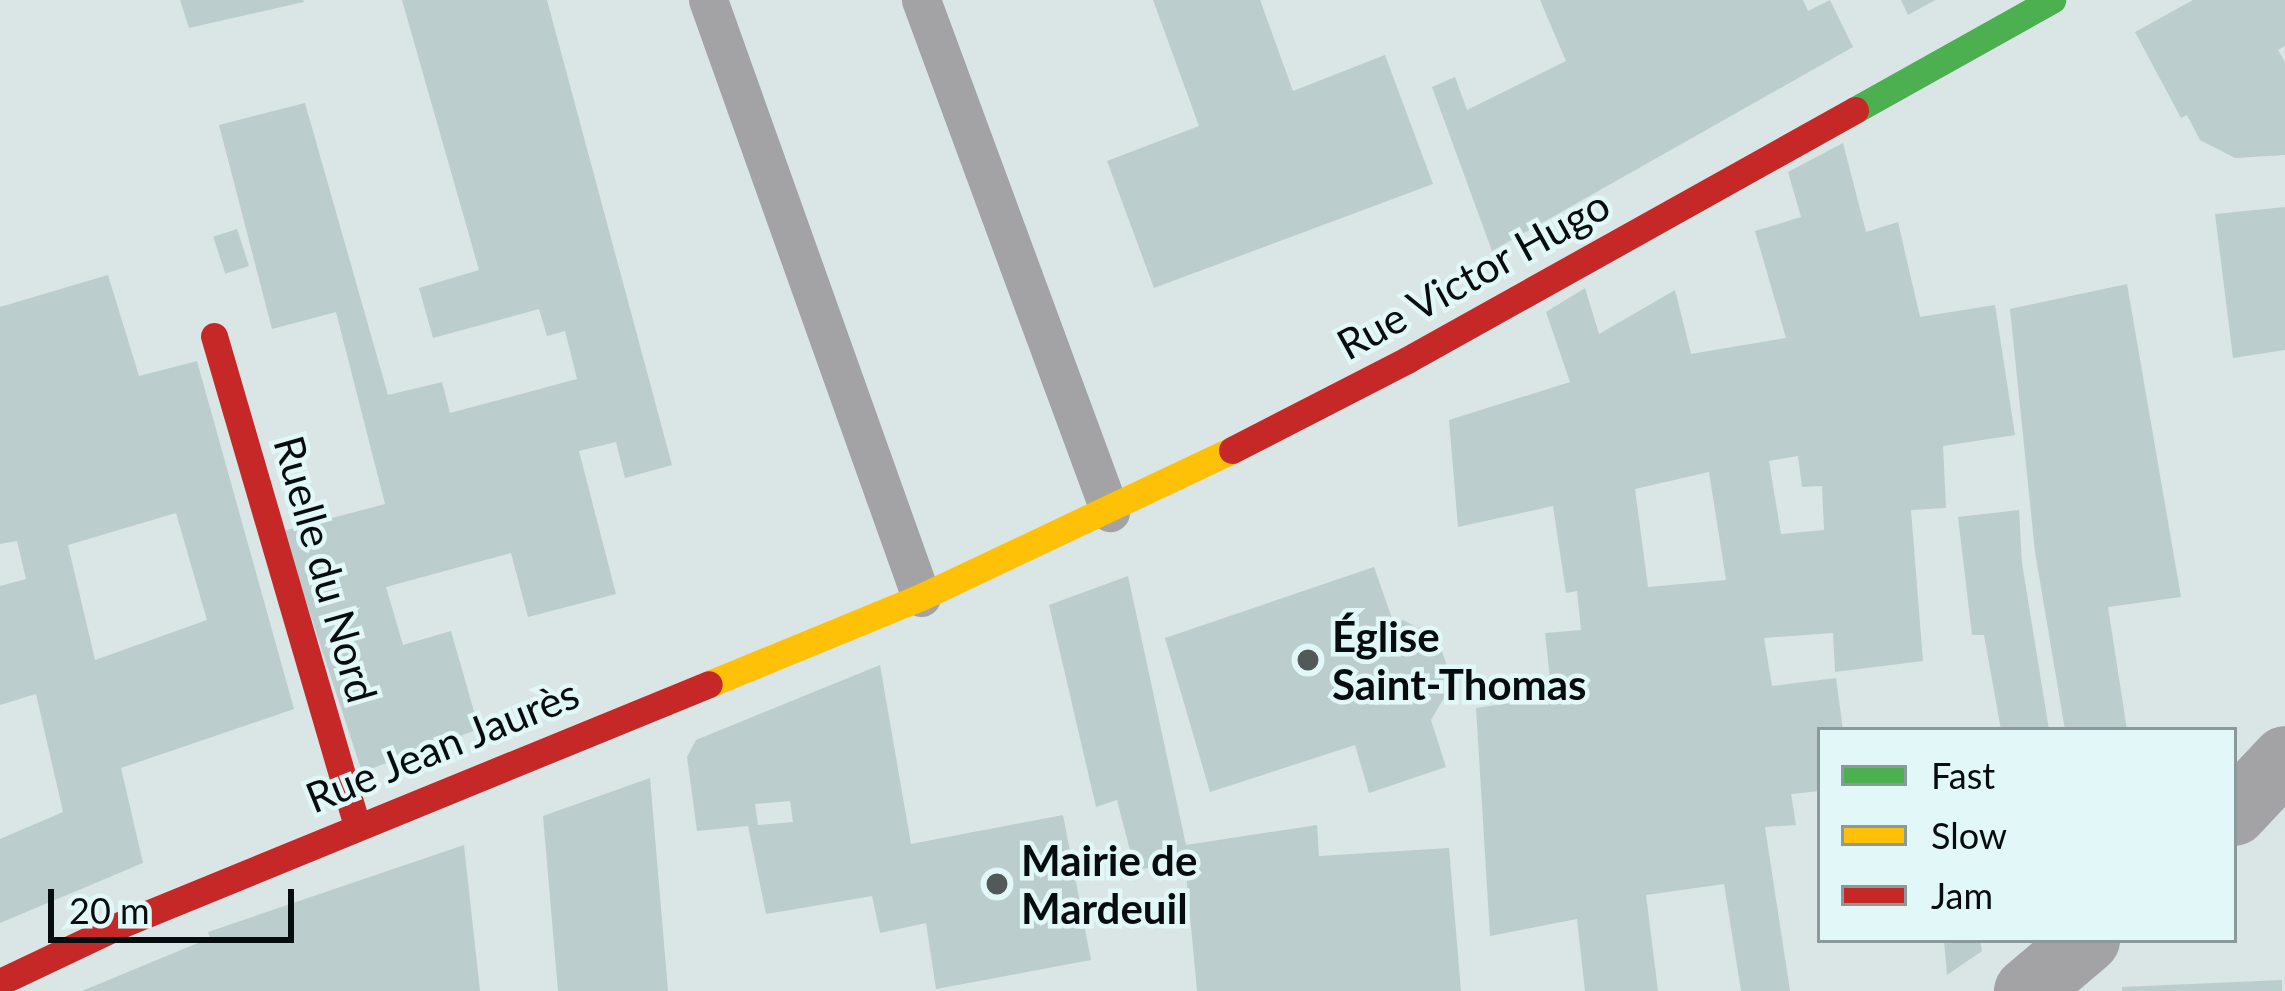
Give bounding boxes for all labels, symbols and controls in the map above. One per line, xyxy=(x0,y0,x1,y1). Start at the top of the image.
street label: Rue Victor Hugo xyxy=(1327,178,1619,370)
street label: Ruelle du Nord xyxy=(264,430,388,708)
place label: Église Saint-Thomas xyxy=(1332,611,1586,710)
marker: Église Saint-Thomas xyxy=(1295,647,1321,673)
street label: Rue Jean Jaurès xyxy=(297,667,587,823)
legend xyxy=(1817,727,2237,943)
text: Fast xyxy=(1931,753,1995,797)
text: Slow xyxy=(1931,813,2007,857)
place label: Mairie de Mardeuil xyxy=(1021,835,1197,934)
scale bar xyxy=(54,865,300,939)
marker: Mairie de Mardeuil xyxy=(984,871,1010,897)
text: Jam xyxy=(1931,873,1993,917)
text: 20 m xyxy=(69,888,150,932)

